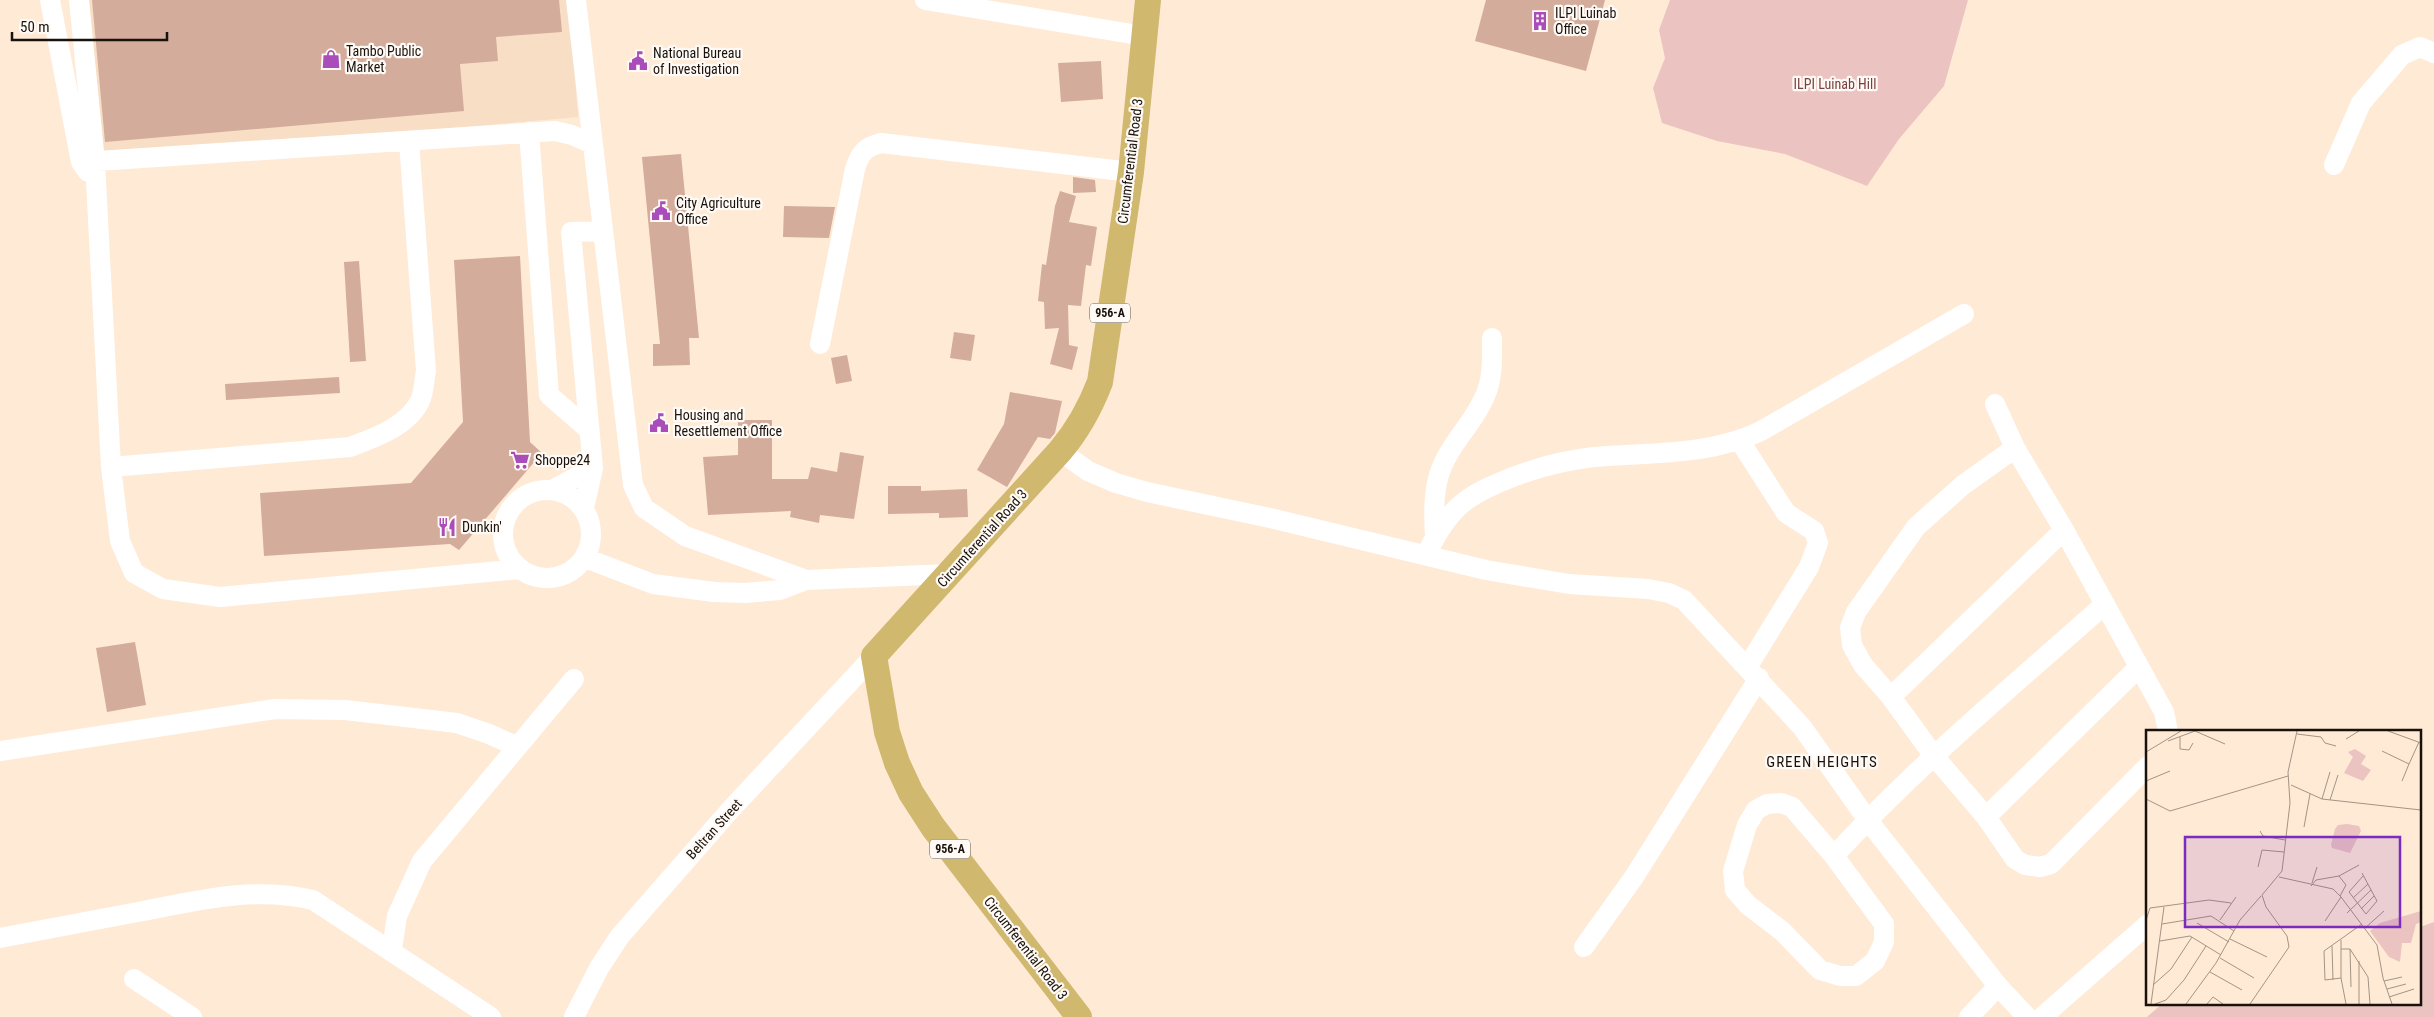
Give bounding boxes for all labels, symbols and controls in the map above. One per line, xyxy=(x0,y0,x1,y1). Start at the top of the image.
place label: ILPI Luinab Office xyxy=(1555,5,1616,37)
scale bar xyxy=(12,10,168,42)
building icon: ILPI Luinab Office xyxy=(1529,10,1551,32)
text: 50 m xyxy=(20,18,50,36)
place label: Tambo Public Market xyxy=(346,43,421,75)
place label: National Bureau of Investigation xyxy=(653,45,741,77)
shop icon: Tambo Public Market xyxy=(320,48,342,70)
public building icon: National Bureau of Investigation xyxy=(627,50,649,72)
park label: ILPI Luinab Hill xyxy=(1794,76,1876,92)
street label: Circumferential Road 3 xyxy=(1114,97,1146,225)
place label: City Agriculture Office xyxy=(676,195,761,227)
public building icon: City Agriculture Office xyxy=(650,200,672,222)
road number: 956-A xyxy=(1090,304,1130,322)
place label: Housing and Resettlement Office xyxy=(674,407,783,439)
public building icon: Housing and Resettlement Office xyxy=(648,412,670,434)
supermarket icon: Shoppe24 xyxy=(509,449,531,471)
place label: Shoppe24 xyxy=(535,452,590,468)
street label: Circumferential Road 3 xyxy=(934,486,1030,590)
restaurant icon: Dunkin' xyxy=(436,516,458,538)
place label: Dunkin' xyxy=(462,519,502,535)
inset map xyxy=(2146,730,2422,1004)
district label: GREEN HEIGHTS xyxy=(1766,753,1878,771)
street label: Beltran Street xyxy=(683,796,745,862)
road number: 956-A xyxy=(930,840,970,859)
street label: Circumferential Road 3 xyxy=(981,893,1071,1003)

